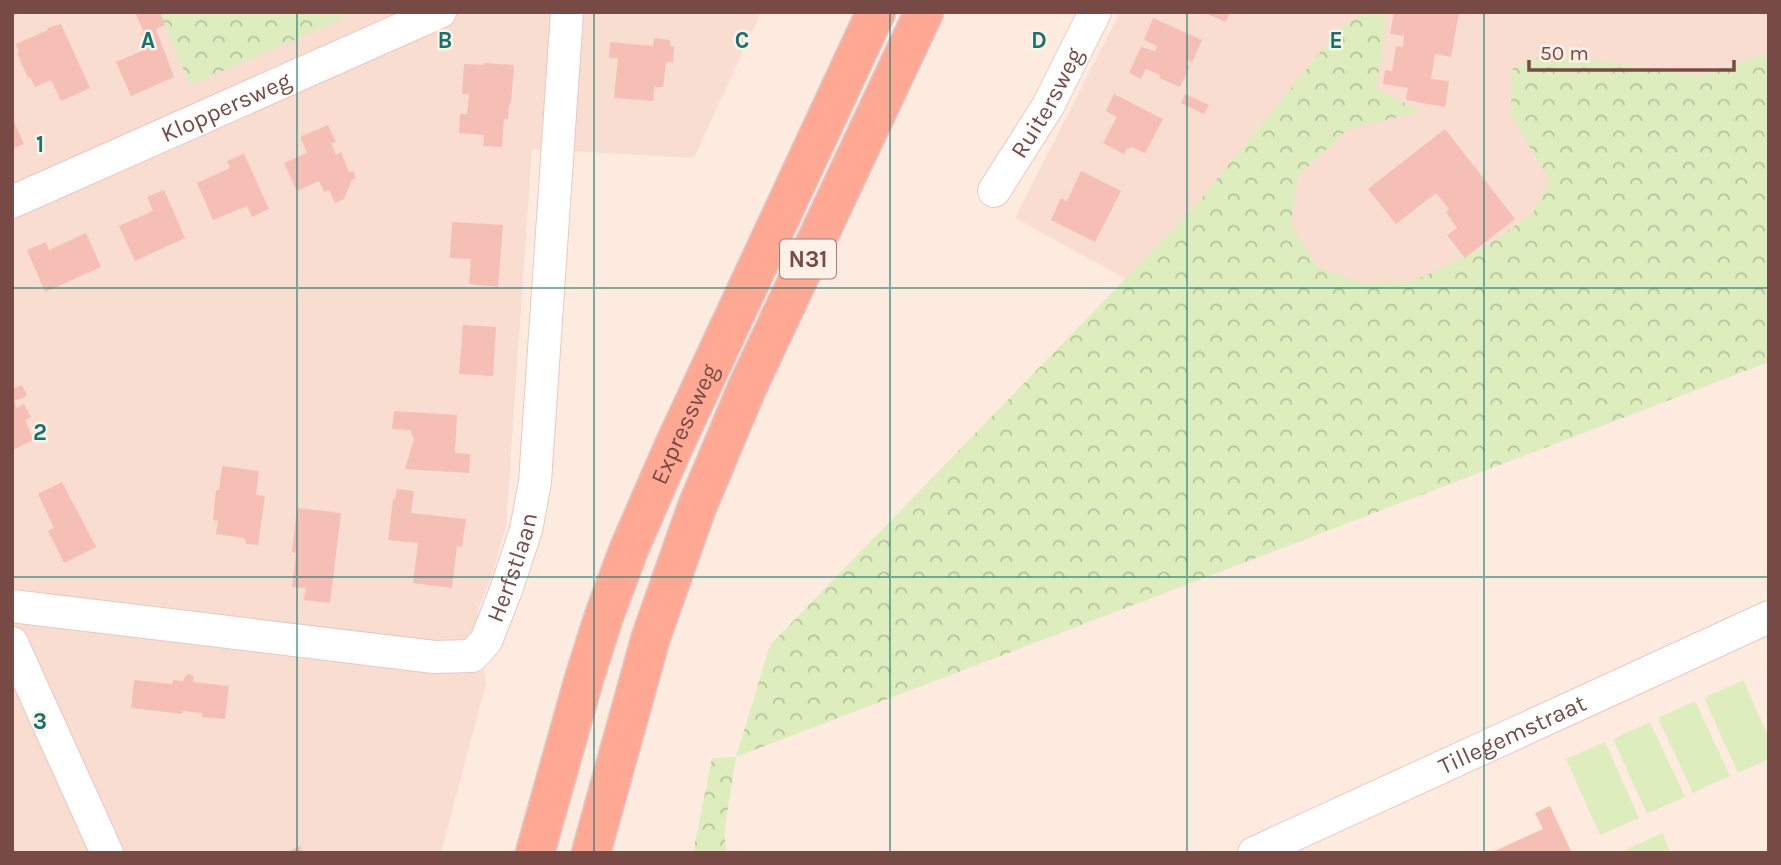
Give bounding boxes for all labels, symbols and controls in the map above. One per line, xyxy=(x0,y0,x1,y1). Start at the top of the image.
text: A xyxy=(141,27,155,54)
text: B xyxy=(438,27,452,54)
text: C xyxy=(735,27,749,54)
text: D xyxy=(1031,27,1047,54)
text: E xyxy=(1329,27,1343,54)
scale bar xyxy=(1529,28,1734,72)
text: 50 m xyxy=(1540,41,1589,65)
street label: Ruitersweg xyxy=(1005,43,1089,163)
street label: Kloppersweg xyxy=(156,66,296,148)
text: 1 xyxy=(36,131,44,158)
road number: N31 xyxy=(780,240,836,278)
street label: Expressweg xyxy=(645,359,724,489)
text: 2 xyxy=(33,419,47,446)
street label: Herfstlaan xyxy=(481,510,543,626)
street label: Tillegemstraat xyxy=(1434,689,1590,781)
text: 3 xyxy=(33,708,47,735)

